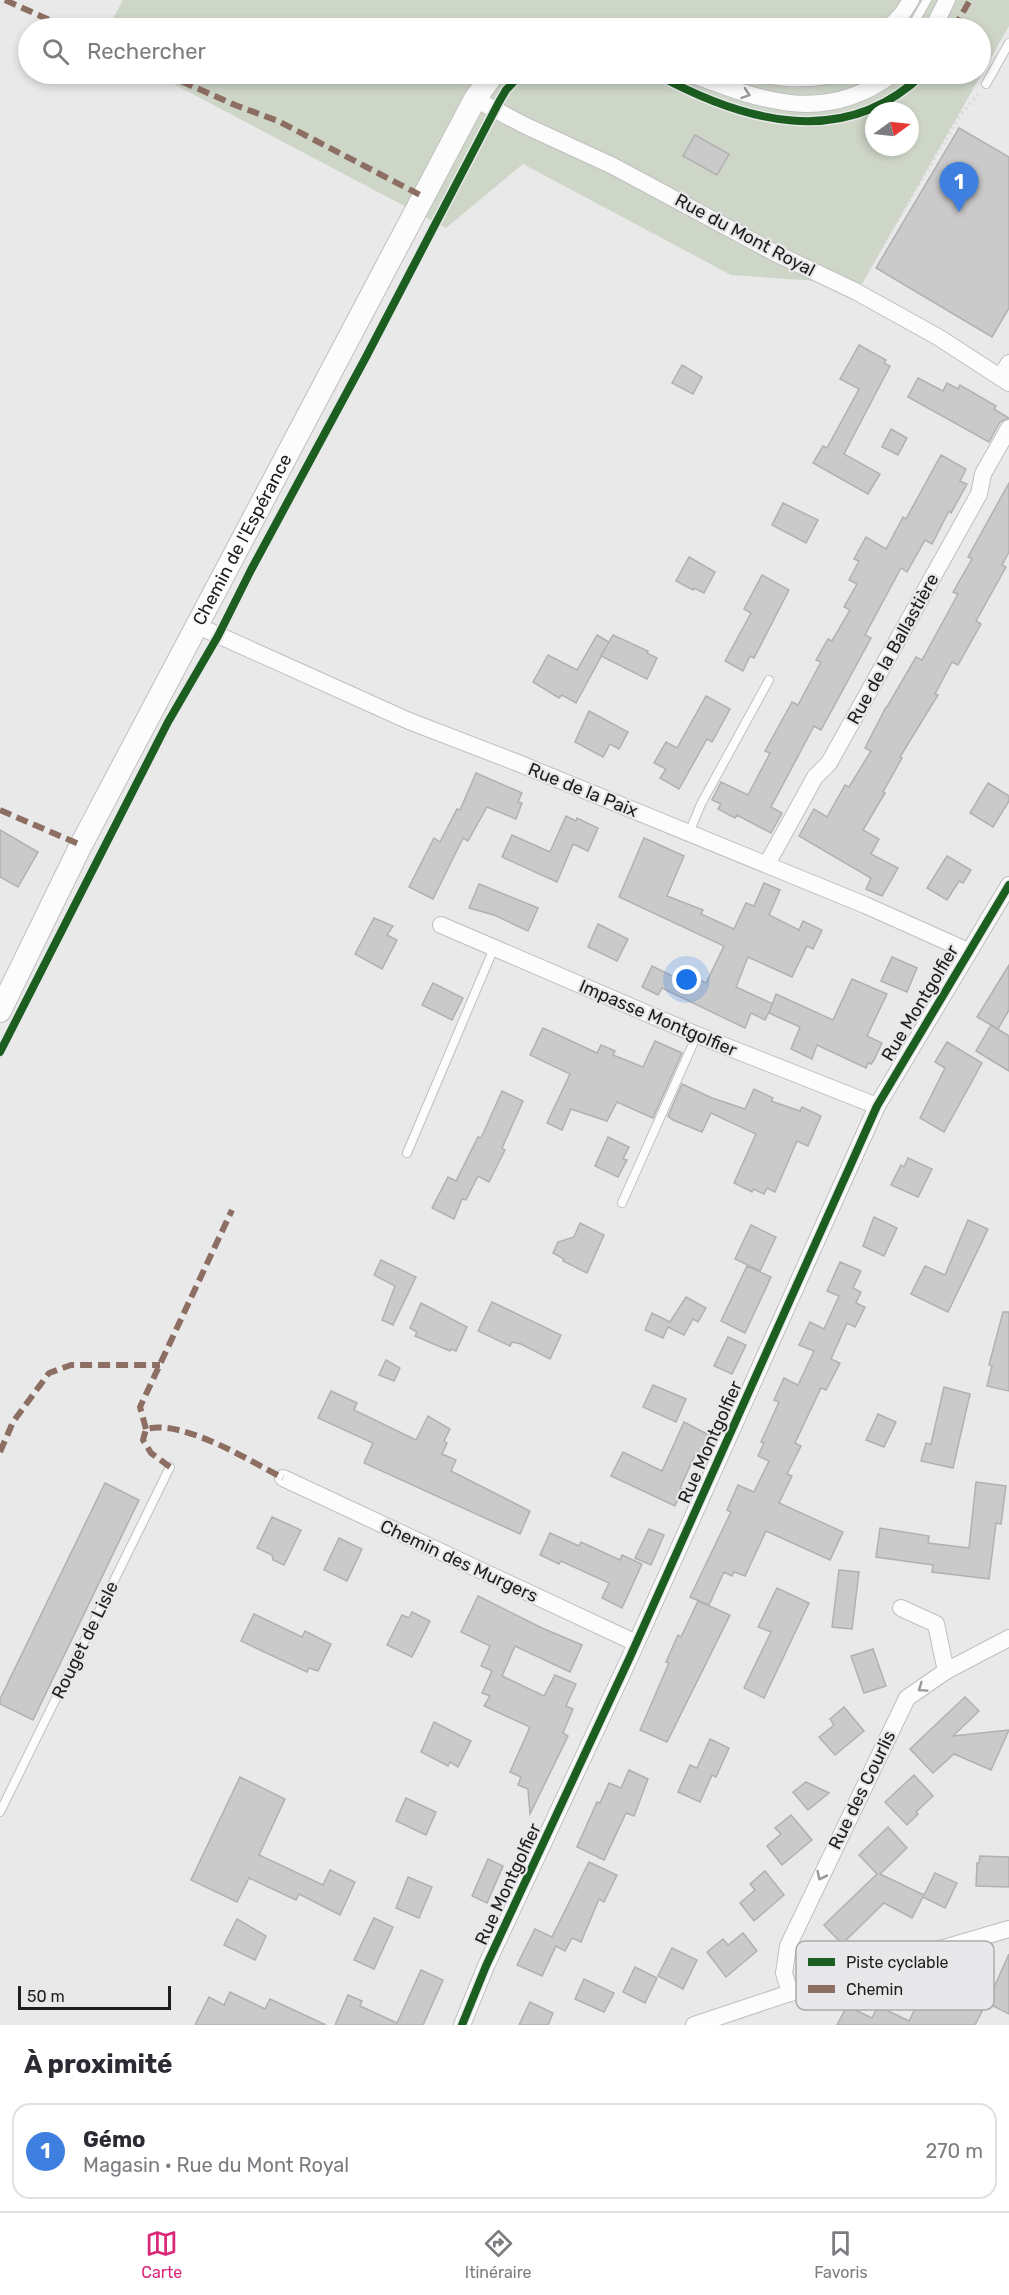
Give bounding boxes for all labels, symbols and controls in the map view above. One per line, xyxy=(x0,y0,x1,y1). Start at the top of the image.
search box xyxy=(18,18,991,84)
icon: search xyxy=(39,35,72,68)
text: Rechercher xyxy=(87,38,206,65)
one-way arrow xyxy=(740,87,751,99)
north arrow xyxy=(865,102,919,156)
pin: 1 xyxy=(940,162,978,212)
street label: Rue du Mont Royal xyxy=(671,189,819,281)
street label: Chemin de l'Espérance xyxy=(188,450,297,629)
street label: Rue de la Ballastière xyxy=(842,570,944,728)
street label: Rue de la Paix xyxy=(525,758,641,822)
street label: Rue Montgolfier xyxy=(877,941,963,1065)
your location xyxy=(672,965,701,994)
street label: Impasse Montgolfier xyxy=(576,975,740,1061)
street label: Rue Montgolfier xyxy=(673,1377,747,1507)
street label: Chemin des Murgers xyxy=(377,1515,541,1607)
street label: Rouget de Lisle xyxy=(47,1577,123,1703)
one-way arrow xyxy=(918,1681,929,1692)
street label: Rue des Courlis xyxy=(824,1727,900,1853)
street label: Rue Montgolfier xyxy=(470,1819,546,1948)
one-way arrow xyxy=(817,1870,829,1881)
legend xyxy=(796,1941,994,2010)
text: Piste cyclable xyxy=(846,1953,949,1972)
text: Chemin xyxy=(846,1980,903,1999)
scale bar xyxy=(18,1983,171,2010)
text: 50 m xyxy=(27,1987,65,2006)
text: À proximité xyxy=(24,2049,173,2080)
text: Gémo xyxy=(83,2126,146,2153)
text: 1 xyxy=(41,2139,50,2163)
text: 270 m xyxy=(926,2139,983,2163)
text: Magasin · Rue du Mont Royal xyxy=(83,2153,349,2177)
tab: Carte xyxy=(141,2227,182,2282)
tab: Itinéraire xyxy=(465,2227,532,2282)
tab: Favoris xyxy=(814,2227,868,2282)

